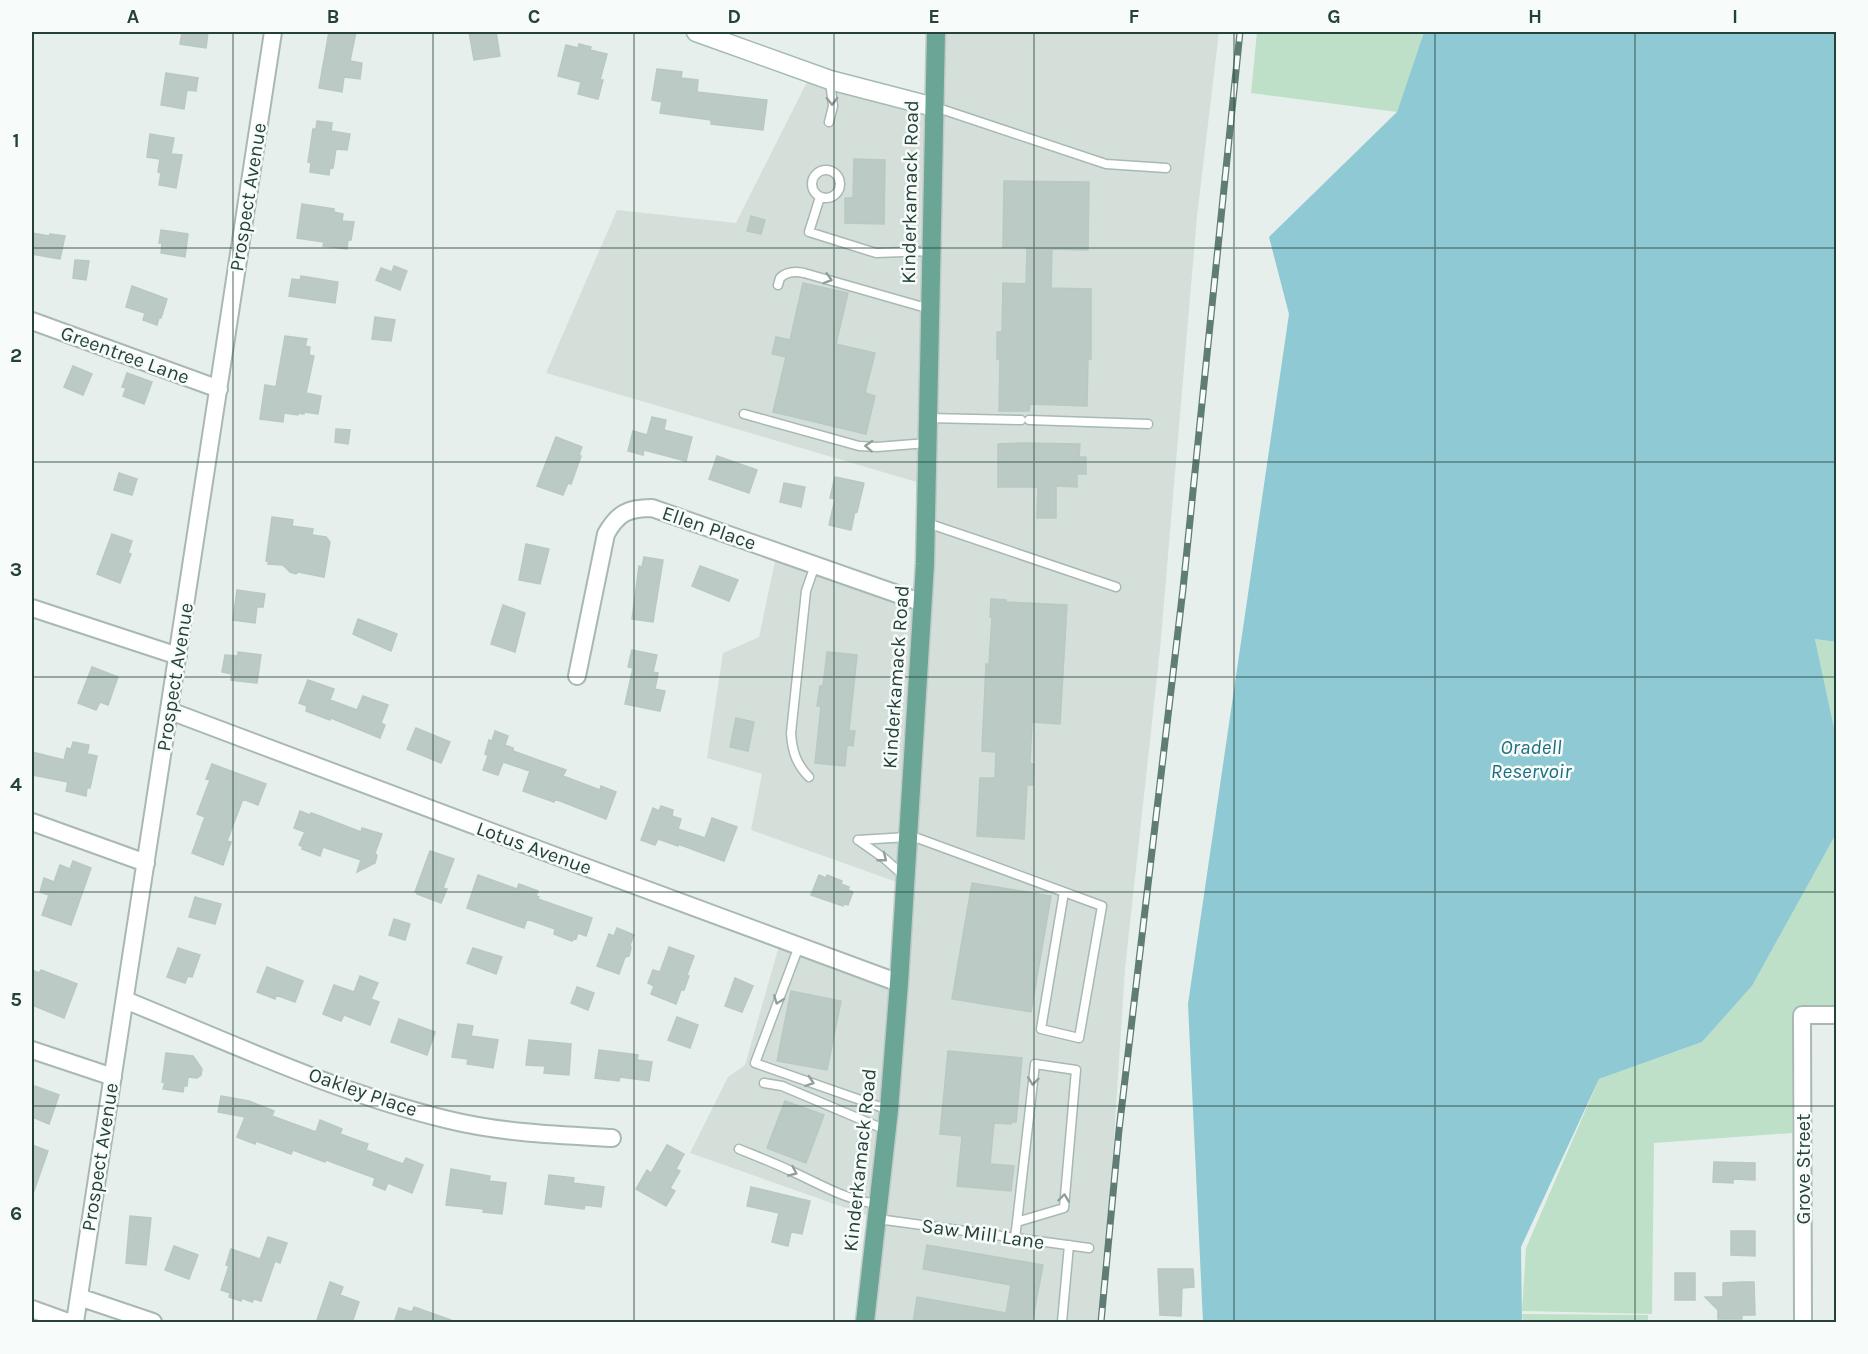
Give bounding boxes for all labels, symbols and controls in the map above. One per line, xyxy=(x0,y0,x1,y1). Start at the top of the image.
text: A xyxy=(127,5,140,28)
text: B xyxy=(327,5,339,28)
text: C xyxy=(528,5,540,28)
text: D xyxy=(727,5,741,28)
text: E xyxy=(928,5,940,28)
text: F xyxy=(1129,5,1140,28)
text: G xyxy=(1327,5,1341,28)
text: H xyxy=(1528,5,1542,28)
text: I xyxy=(1732,5,1738,28)
one-way arrow xyxy=(826,97,838,106)
street label: Kinderkamack Road xyxy=(897,100,923,284)
street label: Prospect Avenue xyxy=(225,121,271,273)
text: 1 xyxy=(12,129,20,152)
one-way arrow xyxy=(822,272,833,284)
street label: Greentree Lane xyxy=(57,321,193,389)
text: 2 xyxy=(10,344,22,367)
one-way arrow xyxy=(865,440,874,453)
street label: Ellen Place xyxy=(659,501,759,555)
text: 3 xyxy=(10,558,22,581)
street label: Kinderkamack Road xyxy=(878,584,914,770)
street label: Prospect Avenue xyxy=(152,601,198,753)
water label: Oradell Reservoir xyxy=(1491,735,1572,783)
text: 4 xyxy=(10,773,22,796)
street label: Lotus Avenue xyxy=(473,817,595,879)
one-way arrow xyxy=(877,851,888,862)
text: 5 xyxy=(10,988,22,1011)
one-way arrow xyxy=(773,995,786,1005)
street label: Oakley Place xyxy=(306,1063,420,1121)
street label: Kinderkamack Road xyxy=(839,1067,881,1253)
one-way arrow xyxy=(804,1075,815,1088)
one-way arrow xyxy=(1028,1076,1040,1085)
street label: Prospect Avenue xyxy=(77,1081,123,1233)
street label: Grove Street xyxy=(1792,1113,1815,1225)
one-way arrow xyxy=(787,1164,798,1176)
one-way arrow xyxy=(1057,1193,1070,1203)
text: 6 xyxy=(10,1202,22,1225)
street label: Saw Mill Lane xyxy=(920,1214,1046,1254)

